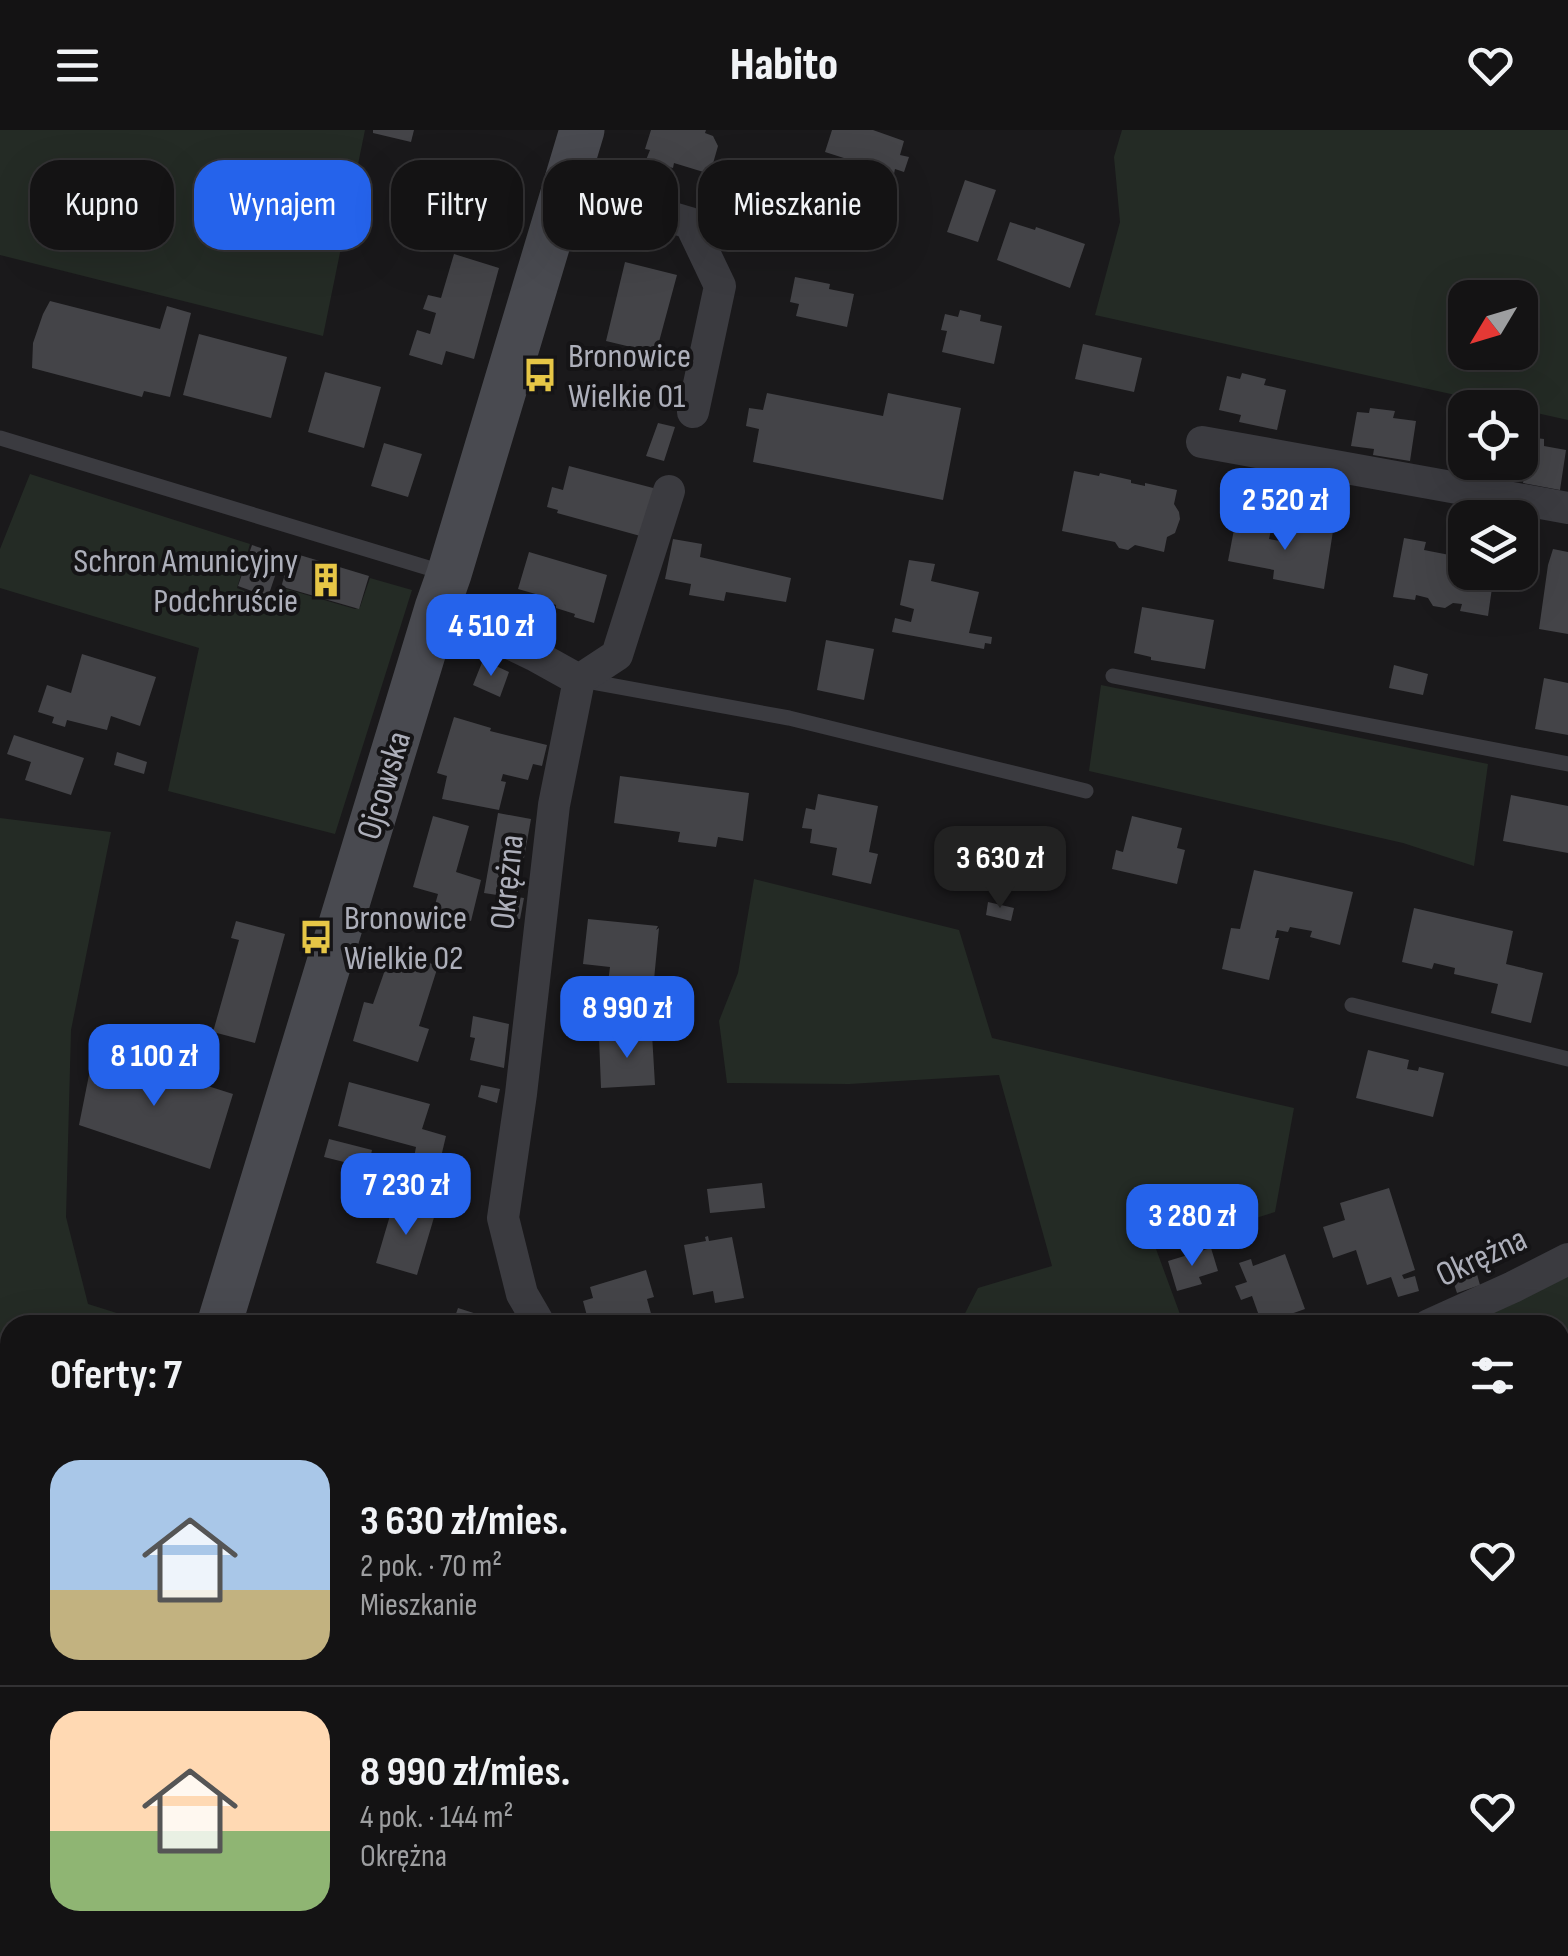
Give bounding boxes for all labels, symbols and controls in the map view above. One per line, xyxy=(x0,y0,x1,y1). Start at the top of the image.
icon: menu xyxy=(50,38,105,93)
text: Habito xyxy=(730,38,838,93)
icon: heart xyxy=(1463,38,1518,93)
chip: Kupno xyxy=(30,160,174,250)
chip: Wynajem xyxy=(194,160,371,250)
chip: Filtry xyxy=(391,160,523,250)
chip: Nowe xyxy=(543,160,678,250)
chip: Mieszkanie xyxy=(698,160,897,250)
north arrow xyxy=(1448,280,1538,370)
map controls xyxy=(1448,280,1538,590)
place label: Bronowice Wielkie 01 xyxy=(568,335,691,418)
bus stop icon: Bronowice Wielkie 01 xyxy=(521,356,559,394)
button: locate xyxy=(1448,390,1538,480)
pin: 2 520 zł xyxy=(1182,468,1388,553)
text: 2 520 zł xyxy=(1242,481,1328,520)
button: layers xyxy=(1448,500,1538,590)
place label: Schron Amunicyjny Podchruście xyxy=(73,540,298,623)
building icon: Schron Amunicyjny Podchruście xyxy=(307,561,345,599)
pin: 4 510 zł xyxy=(388,594,594,679)
text: 4 510 zł xyxy=(448,607,534,646)
street label: Ojcowska xyxy=(348,726,421,845)
pin: 3 630 zł xyxy=(897,826,1103,911)
street label: Okrężna xyxy=(481,833,534,932)
text: 3 630 zł xyxy=(956,839,1044,878)
place label: Bronowice Wielkie 02 xyxy=(344,897,467,980)
bus stop icon: Bronowice Wielkie 02 xyxy=(297,918,335,956)
pin: 8 990 zł xyxy=(524,976,730,1061)
text: 8 990 zł xyxy=(582,989,672,1028)
pin: 8 100 zł xyxy=(51,1024,257,1109)
text: 8 100 zł xyxy=(110,1037,198,1076)
pin: 7 230 zł xyxy=(303,1153,509,1238)
text: 7 230 zł xyxy=(363,1166,449,1205)
pin: 3 280 zł xyxy=(1089,1184,1295,1269)
text: 3 280 zł xyxy=(1148,1197,1236,1236)
street label: Okrężna xyxy=(1429,1218,1534,1297)
icon: filters xyxy=(1465,1348,1520,1403)
text: Oferty: 7 xyxy=(50,1350,182,1401)
text: 3 630 zł/mies. xyxy=(360,1496,568,1547)
icon: home xyxy=(130,1500,250,1620)
icon: heart xyxy=(1465,1533,1520,1588)
text: 2 pok. · 70 m² xyxy=(360,1547,502,1586)
text: Mieszkanie xyxy=(360,1586,477,1625)
text: 8 990 zł/mies. xyxy=(360,1747,570,1798)
icon: home xyxy=(130,1751,250,1871)
icon: heart xyxy=(1465,1784,1520,1839)
text: 4 pok. · 144 m² xyxy=(360,1798,513,1837)
text: Okrężna xyxy=(360,1837,447,1876)

